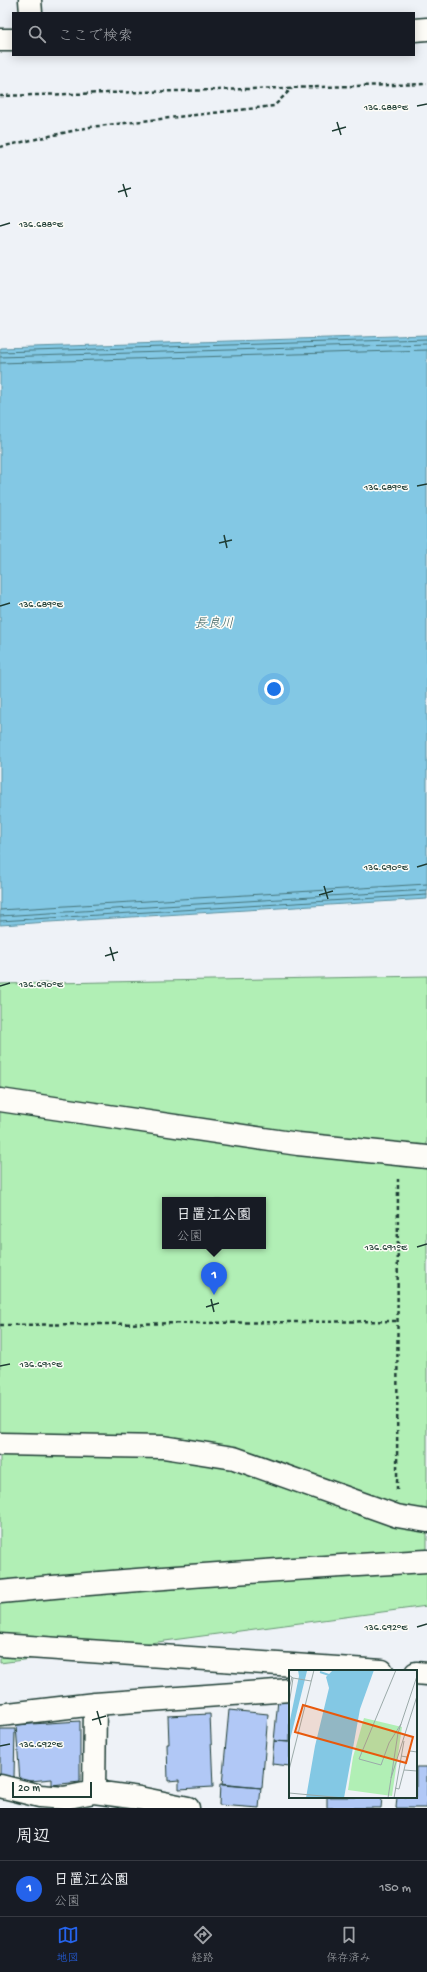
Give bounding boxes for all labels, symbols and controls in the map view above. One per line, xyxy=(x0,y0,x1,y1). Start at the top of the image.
search box xyxy=(12,12,415,56)
icon: search xyxy=(26,23,48,45)
text: ここで検索 xyxy=(58,28,133,46)
text: 136.688°E xyxy=(363,102,409,114)
text: 136.688°E xyxy=(18,219,64,231)
text: 136.689°E xyxy=(363,482,409,494)
text: 136.689°E xyxy=(18,599,64,611)
water label: 長良川 xyxy=(194,616,234,632)
your location xyxy=(264,679,284,699)
text: 136.690°E xyxy=(363,862,409,874)
text: 136.690°E xyxy=(18,979,64,991)
popup xyxy=(162,1197,266,1249)
text: 日置江公園 xyxy=(176,1207,252,1225)
text: 公園 xyxy=(176,1230,203,1245)
text: 136.691°E xyxy=(364,1242,408,1254)
pin: 1 xyxy=(201,1262,227,1295)
text: 136.691°E xyxy=(19,1359,63,1371)
text: 136.692°E xyxy=(363,1622,408,1634)
inset map xyxy=(289,1670,417,1798)
text: 136.692°E xyxy=(18,1739,63,1751)
scale bar xyxy=(12,1780,92,1799)
text: 20 m xyxy=(18,1783,40,1795)
text: 周辺 xyxy=(16,1828,50,1848)
text: 日置江公園 xyxy=(54,1872,129,1890)
text: 1 xyxy=(26,1881,32,1896)
text: 150 m xyxy=(379,1881,411,1896)
text: 公園 xyxy=(54,1895,80,1910)
tab: 地図 xyxy=(57,1924,79,1965)
tab: 経路 xyxy=(192,1924,214,1965)
tab: 保存済み xyxy=(327,1924,371,1965)

